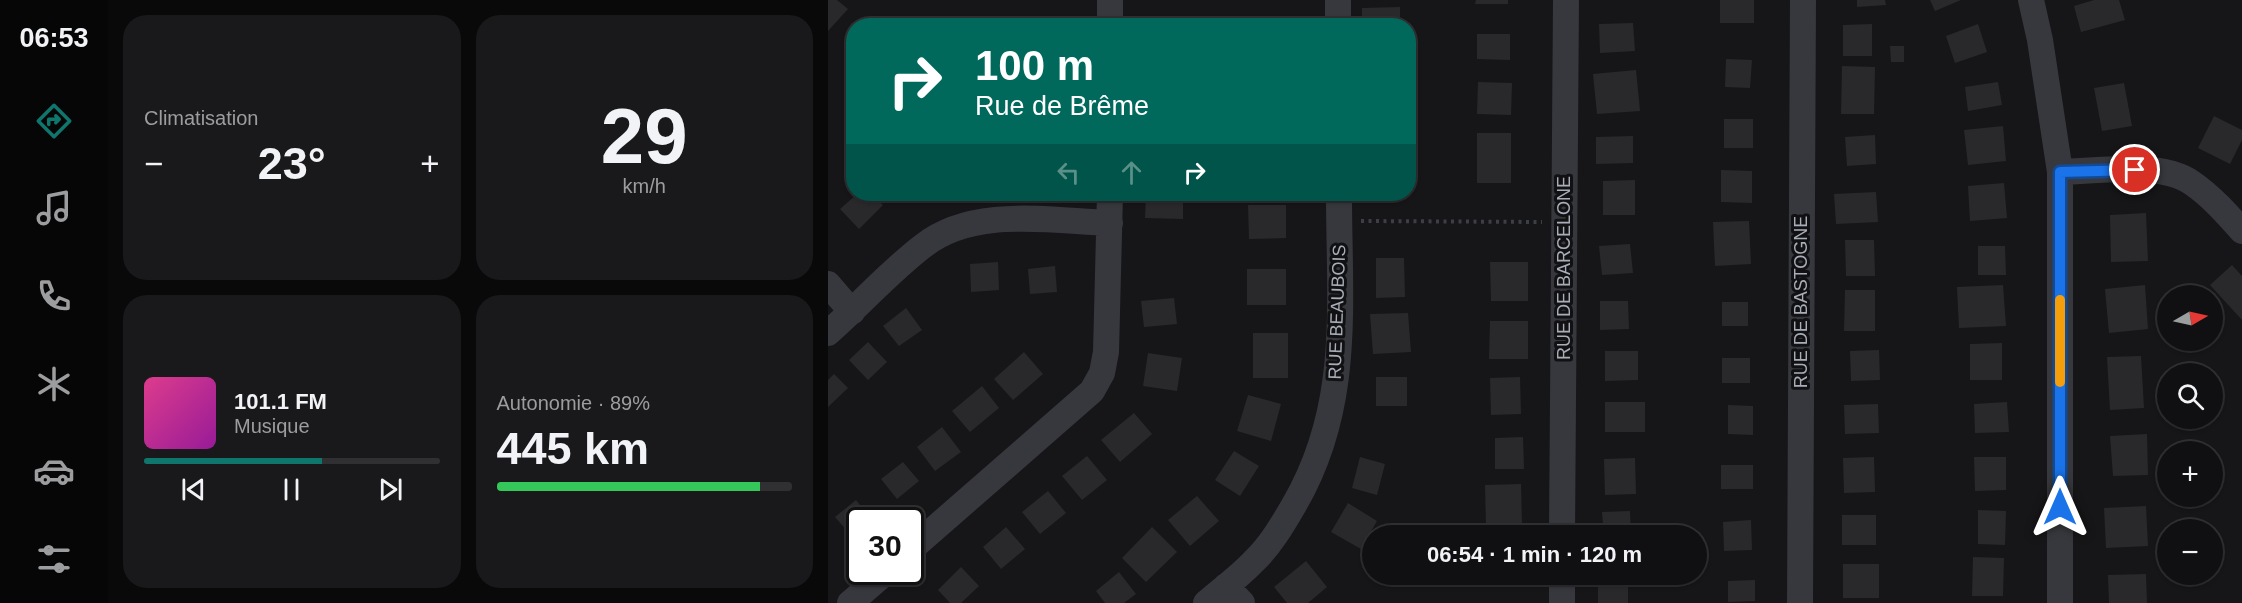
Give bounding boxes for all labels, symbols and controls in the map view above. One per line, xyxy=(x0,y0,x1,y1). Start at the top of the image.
text: 06:53 xyxy=(19,23,89,53)
icon: right xyxy=(876,42,954,120)
text: 100 m xyxy=(975,42,1094,89)
text: Rue de Brême xyxy=(975,91,1149,121)
text: 29 xyxy=(601,92,688,180)
icon: directions xyxy=(33,100,75,142)
text: Climatisation xyxy=(144,107,258,129)
text: 23° xyxy=(258,138,326,189)
pin xyxy=(2109,144,2160,195)
text: − xyxy=(144,145,163,182)
text: + xyxy=(420,145,440,182)
icon: arrive xyxy=(2118,153,2151,186)
icon: left xyxy=(1052,156,1085,189)
icon: ahead xyxy=(1115,156,1148,189)
icon: right xyxy=(1178,156,1211,189)
text: km/h xyxy=(623,175,666,197)
street label: RUE DE BARCELONE xyxy=(1554,176,1574,360)
icon: music xyxy=(33,187,75,229)
street label: RUE DE BASTOGNE xyxy=(1791,216,1811,388)
street label: RUE BEAUBOIS xyxy=(1325,244,1349,380)
icon: phone xyxy=(33,275,75,317)
north arrow xyxy=(2157,285,2223,351)
map controls xyxy=(2157,285,2223,585)
icon: climate xyxy=(33,363,75,405)
button: search xyxy=(2157,363,2223,429)
text: 101.1 FM xyxy=(234,389,327,414)
text: Autonomie · 89% xyxy=(497,392,650,414)
text: Musique xyxy=(234,415,310,437)
text: 445 km xyxy=(497,423,649,474)
button: + xyxy=(2157,441,2223,507)
icon: car xyxy=(33,450,75,492)
icon: previous xyxy=(177,473,210,506)
icon: pause xyxy=(275,473,308,506)
icon: next xyxy=(374,473,407,506)
position arrow xyxy=(2028,475,2092,539)
speed limit sign: 30 xyxy=(846,507,924,585)
button: − xyxy=(2157,519,2223,585)
icon: filters xyxy=(33,538,75,580)
text: 06:54 · 1 min · 120 m xyxy=(1427,542,1642,567)

